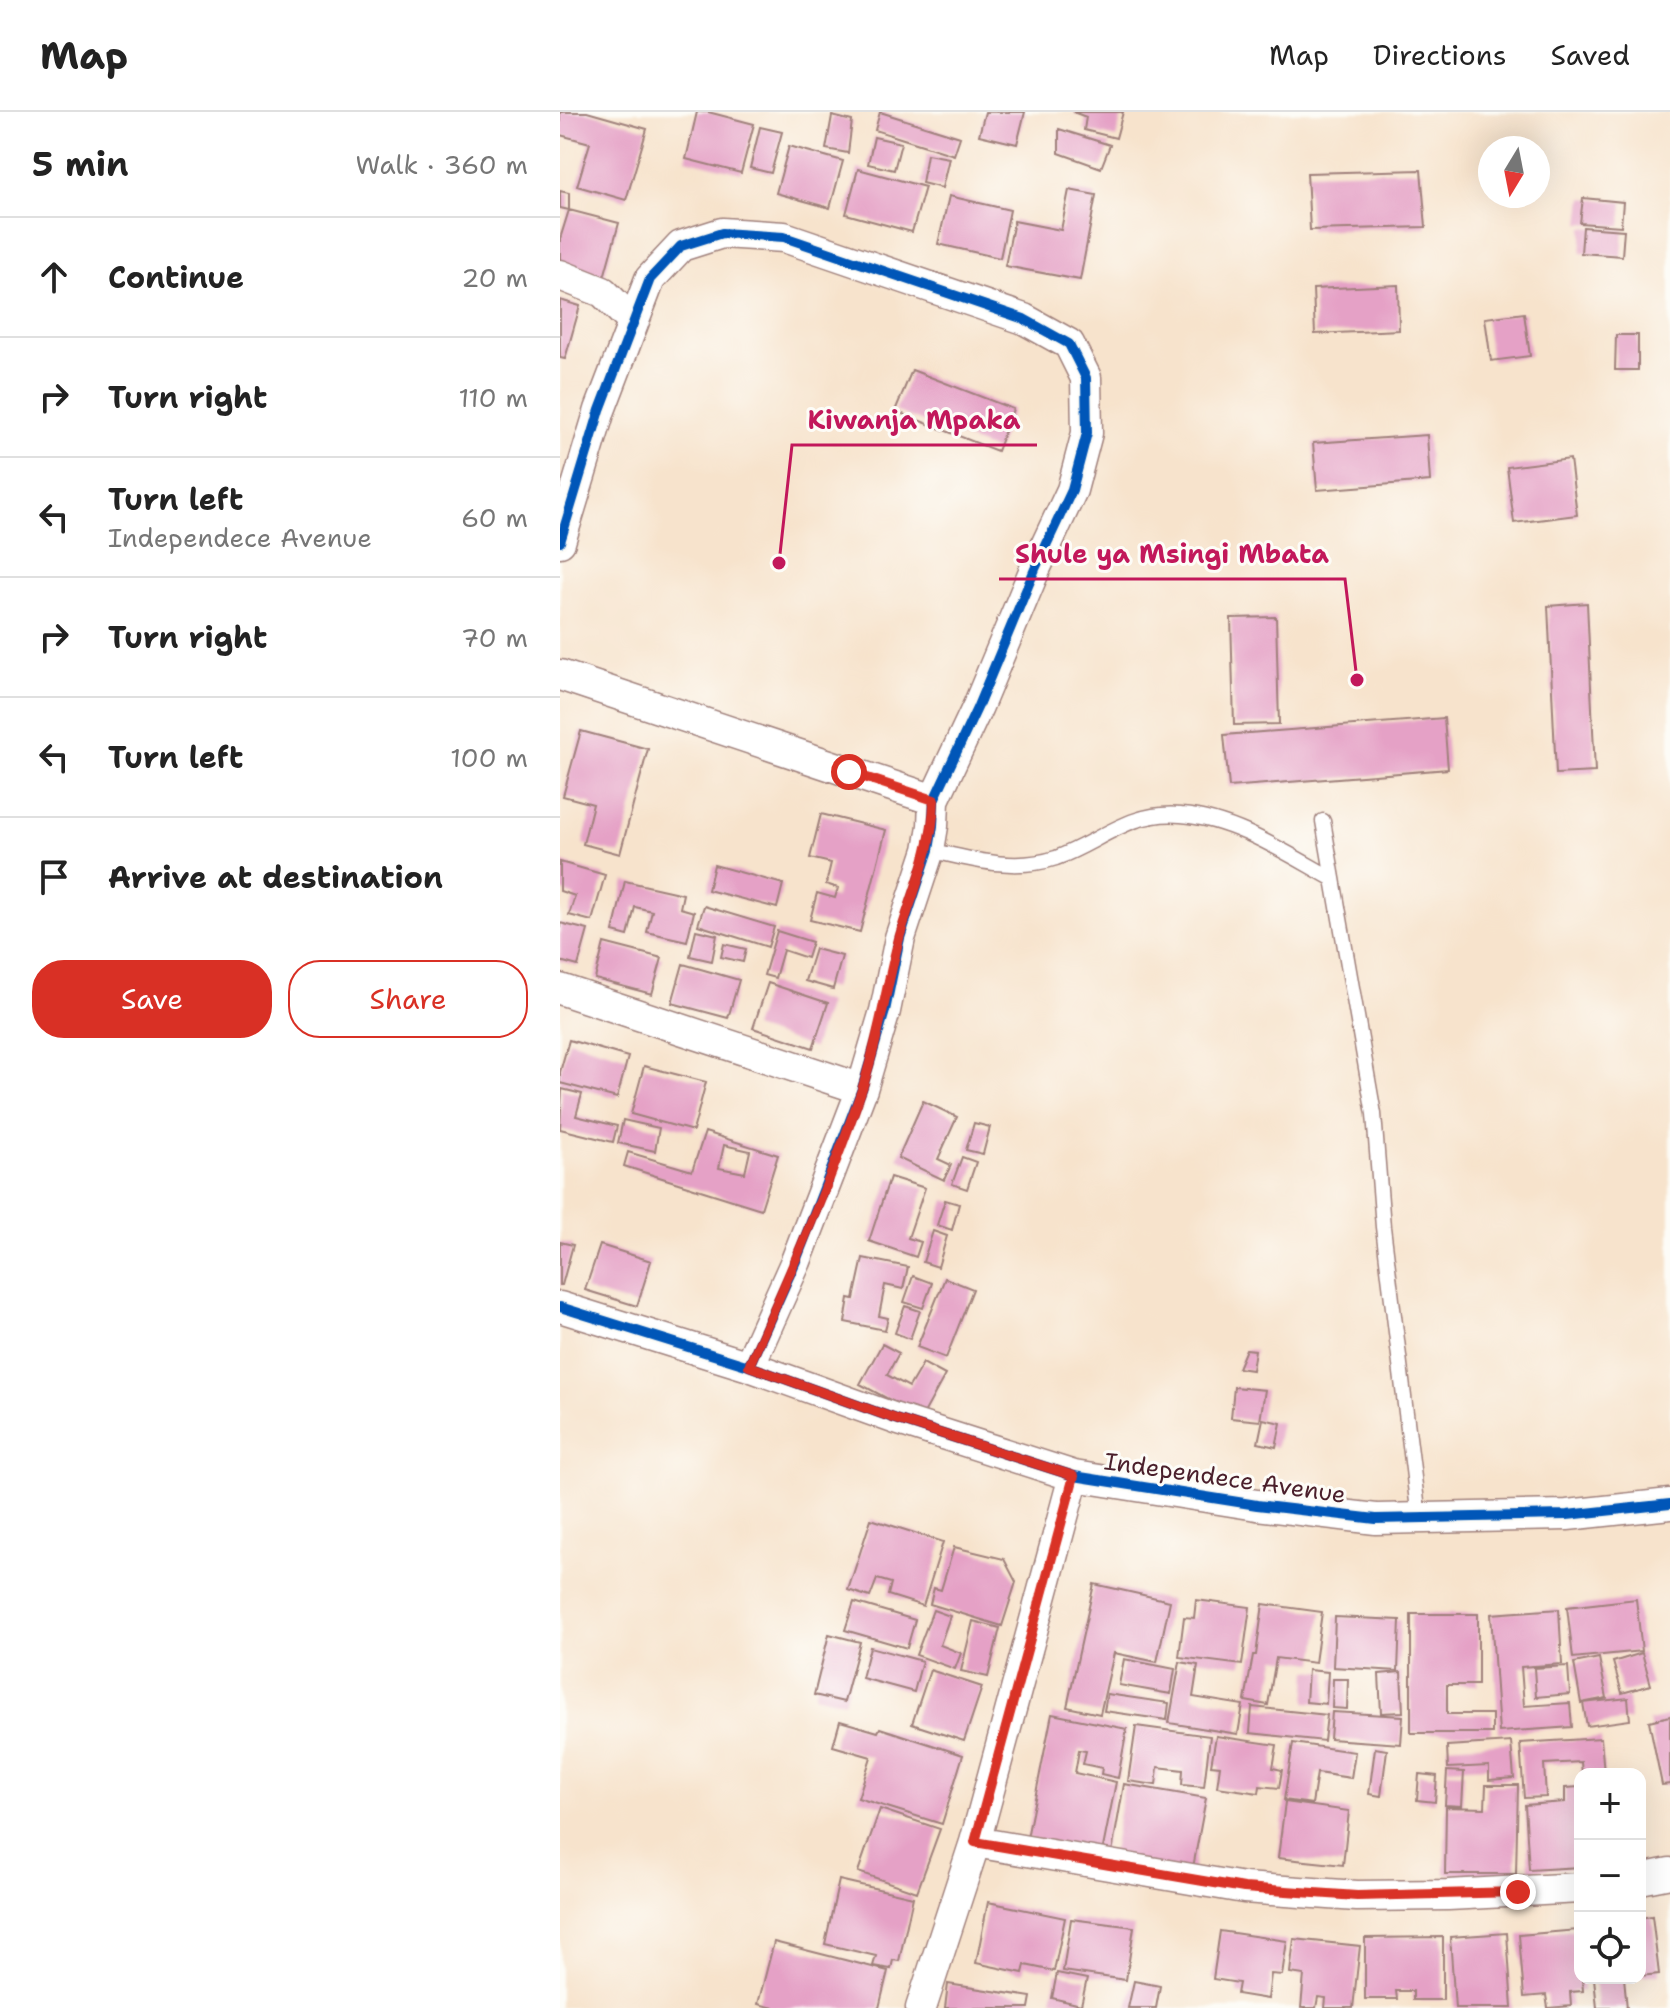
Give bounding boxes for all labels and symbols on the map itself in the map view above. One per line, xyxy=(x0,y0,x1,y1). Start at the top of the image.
north arrow xyxy=(1478,136,1550,208)
callout: Kiwanja Mpaka xyxy=(792,395,1037,445)
text: Kiwanja Mpaka xyxy=(807,402,1021,437)
callout: Shule ya Msingi Mbata xyxy=(999,529,1345,579)
text: Shule ya Msingi Mbata xyxy=(1015,536,1329,571)
route start xyxy=(831,754,867,790)
street label: Independece Avenue xyxy=(1102,1445,1348,1511)
route end xyxy=(1500,1874,1536,1910)

